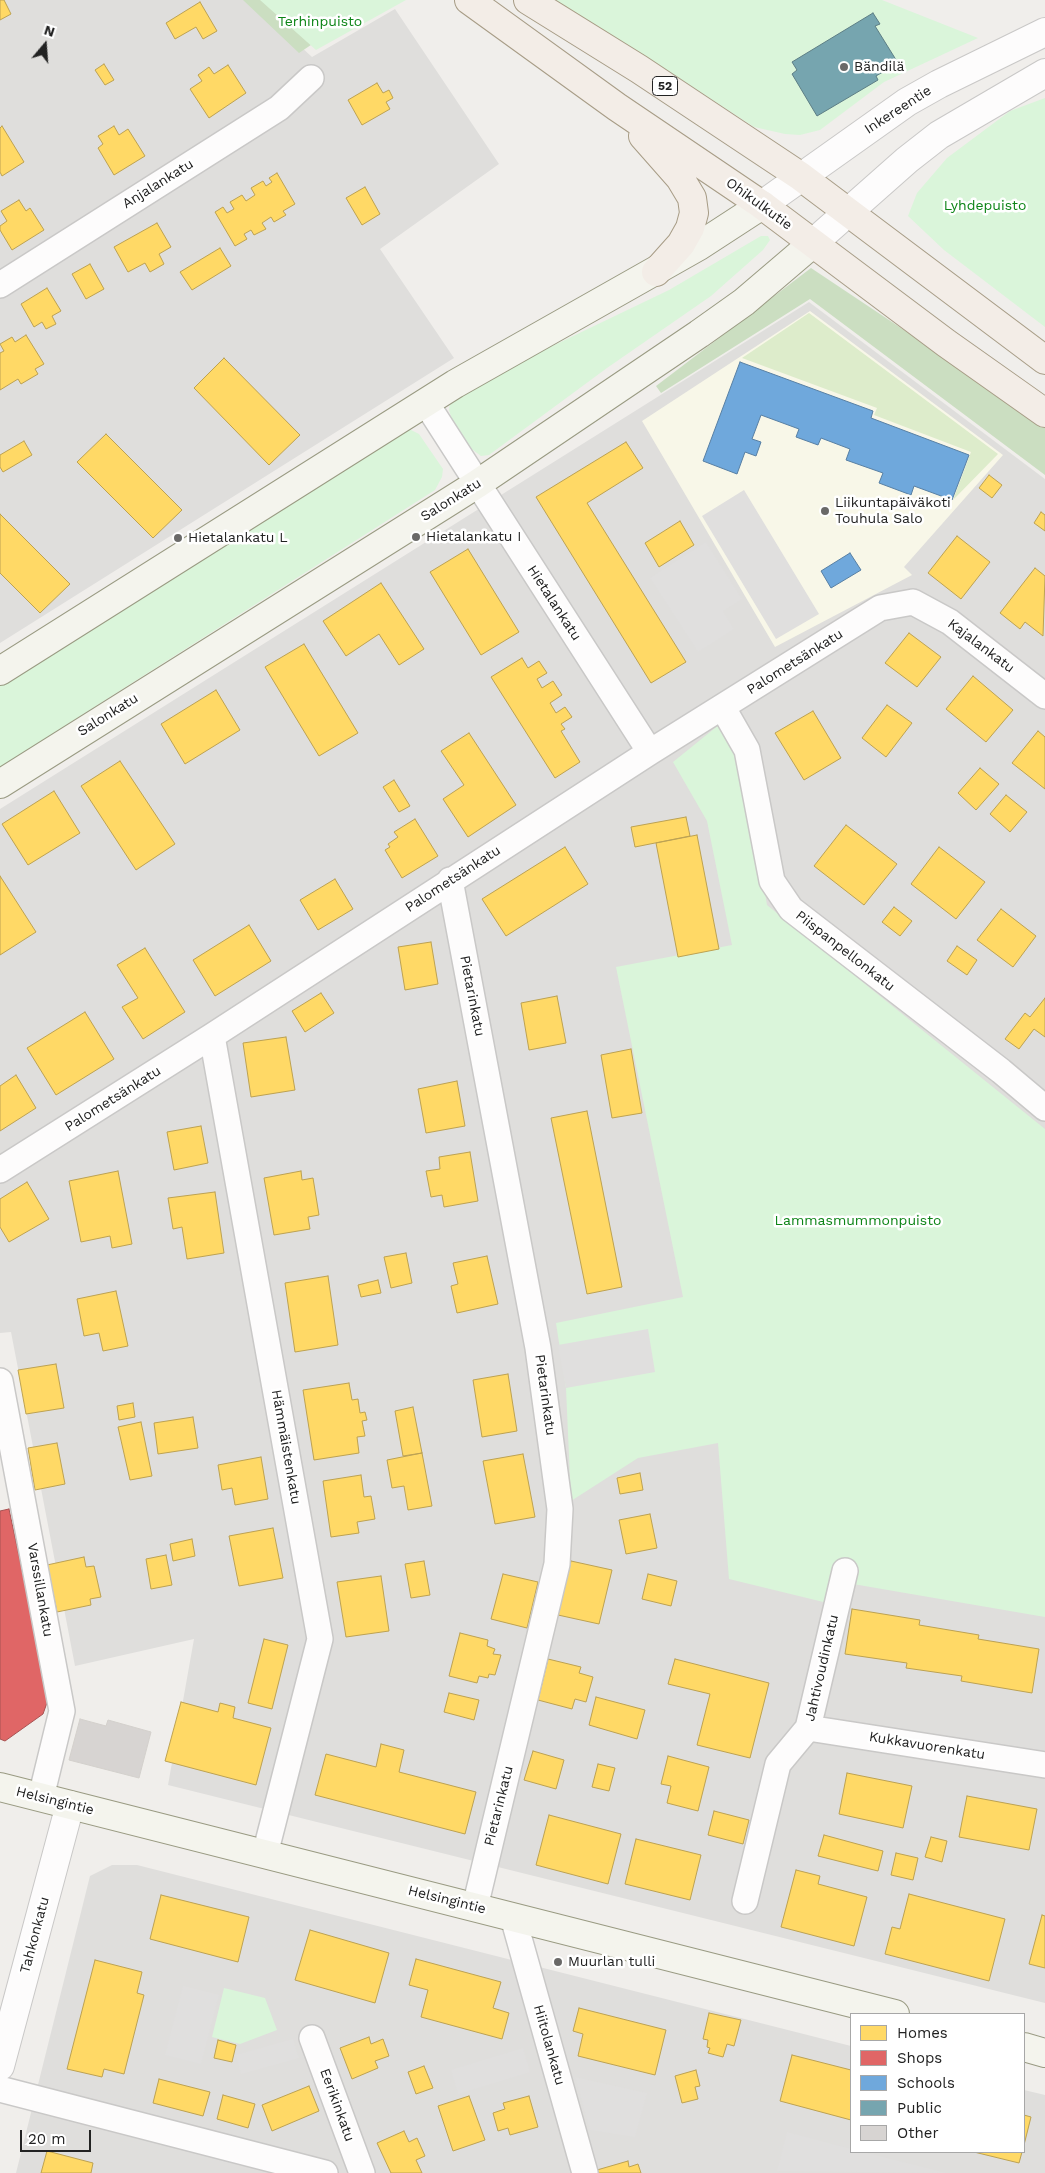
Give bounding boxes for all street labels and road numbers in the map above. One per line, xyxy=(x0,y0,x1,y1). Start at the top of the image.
road number: 52 xyxy=(652,76,678,95)
street label: Inkereentie xyxy=(861,82,935,138)
street label: Anjalankatu xyxy=(119,156,197,212)
street label: Ohikulkutie xyxy=(723,174,795,234)
street label: Salonkatu xyxy=(418,475,484,525)
street label: Hietalankatu xyxy=(523,562,585,644)
street label: Kajalankatu xyxy=(944,615,1018,677)
street label: Palometsänkatu xyxy=(744,626,846,698)
street label: Salonkatu xyxy=(75,690,141,740)
street label: Palometsänkatu xyxy=(402,842,504,916)
street label: Piispanpellonkatu xyxy=(792,907,898,995)
street label: Pietarinkatu xyxy=(456,954,488,1038)
street label: Palometsänkatu xyxy=(62,1063,164,1135)
street label: Pietarinkatu xyxy=(531,1353,559,1437)
street label: Hämmäistenkatu xyxy=(268,1388,304,1506)
street label: Varssillankatu xyxy=(23,1542,57,1638)
street label: Jahtivoudinkatu xyxy=(802,1613,842,1723)
street label: Kukkavuorenkatu xyxy=(868,1729,986,1763)
street label: Pietarinkatu xyxy=(481,1764,517,1848)
street label: Helsingintie xyxy=(14,1783,96,1819)
street label: Helsingintie xyxy=(406,1882,488,1918)
street label: Tahkonkatu xyxy=(17,1895,53,1975)
street label: Hiitolankatu xyxy=(530,2003,568,2087)
street label: Eerikinkatu xyxy=(316,2066,358,2144)

